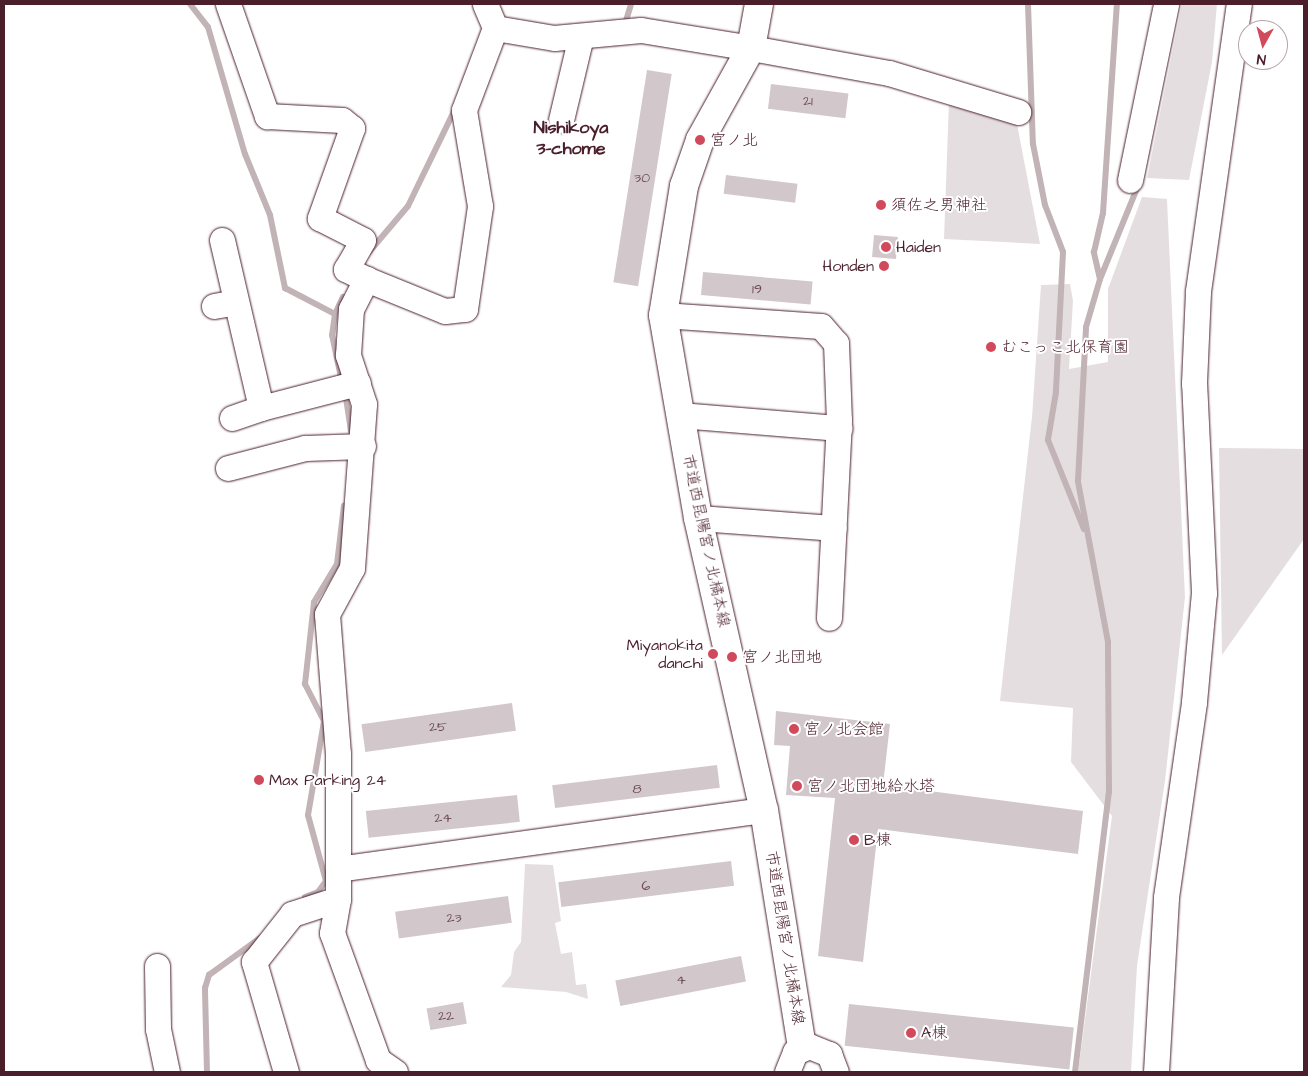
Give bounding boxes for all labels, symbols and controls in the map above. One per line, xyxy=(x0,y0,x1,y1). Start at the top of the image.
north arrow xyxy=(1238,20,1288,70)
text: N xyxy=(1256,48,1267,69)
house number: 21 xyxy=(803,93,813,109)
district label: Nishikoya 3-chome xyxy=(534,118,608,160)
place label: 宮ノ北 xyxy=(710,130,758,150)
marker: 宮ノ北 xyxy=(694,134,706,146)
house number: 30 xyxy=(634,170,650,186)
place label: 須佐之男神社 xyxy=(891,195,987,215)
marker: 須佐之男神社 xyxy=(875,199,887,211)
place label: Haiden xyxy=(896,237,941,257)
marker: Haiden xyxy=(880,241,892,253)
place label: Honden xyxy=(822,256,874,276)
marker: Honden xyxy=(878,260,890,272)
house number: 19 xyxy=(752,281,762,297)
place label: むこっこ北保育園 xyxy=(1001,337,1129,357)
marker: むこっこ北保育園 xyxy=(985,341,997,353)
street label: 市道西昆陽宮ノ北橘本線 xyxy=(678,453,734,629)
place label: Miyanokita danchi xyxy=(627,635,703,673)
place label: 宮ノ北団地 xyxy=(742,647,822,667)
marker: Miyanokita danchi xyxy=(707,648,719,660)
marker: 宮ノ北団地 xyxy=(726,651,738,663)
house number: 25 xyxy=(429,719,447,735)
place label: 宮ノ北会館 xyxy=(804,719,884,739)
marker: 宮ノ北会館 xyxy=(788,723,800,735)
place label: Max Parking 24 xyxy=(269,770,386,790)
marker: Max Parking 24 xyxy=(253,774,265,786)
place label: 宮ノ北団地給水塔 xyxy=(807,776,935,796)
marker: 宮ノ北団地給水塔 xyxy=(791,780,803,792)
house number: 8 xyxy=(632,781,642,797)
house number: 24 xyxy=(434,810,452,826)
place label: B棟 xyxy=(864,830,891,850)
marker: B棟 xyxy=(848,834,860,846)
street label: 市道西昆陽宮ノ北橘本線 xyxy=(762,850,808,1026)
house number: 6 xyxy=(642,878,650,894)
house number: 23 xyxy=(446,910,462,926)
house number: 4 xyxy=(676,972,686,988)
house number: 22 xyxy=(438,1008,454,1024)
place label: A棟 xyxy=(921,1023,947,1043)
marker: A棟 xyxy=(905,1027,917,1039)

